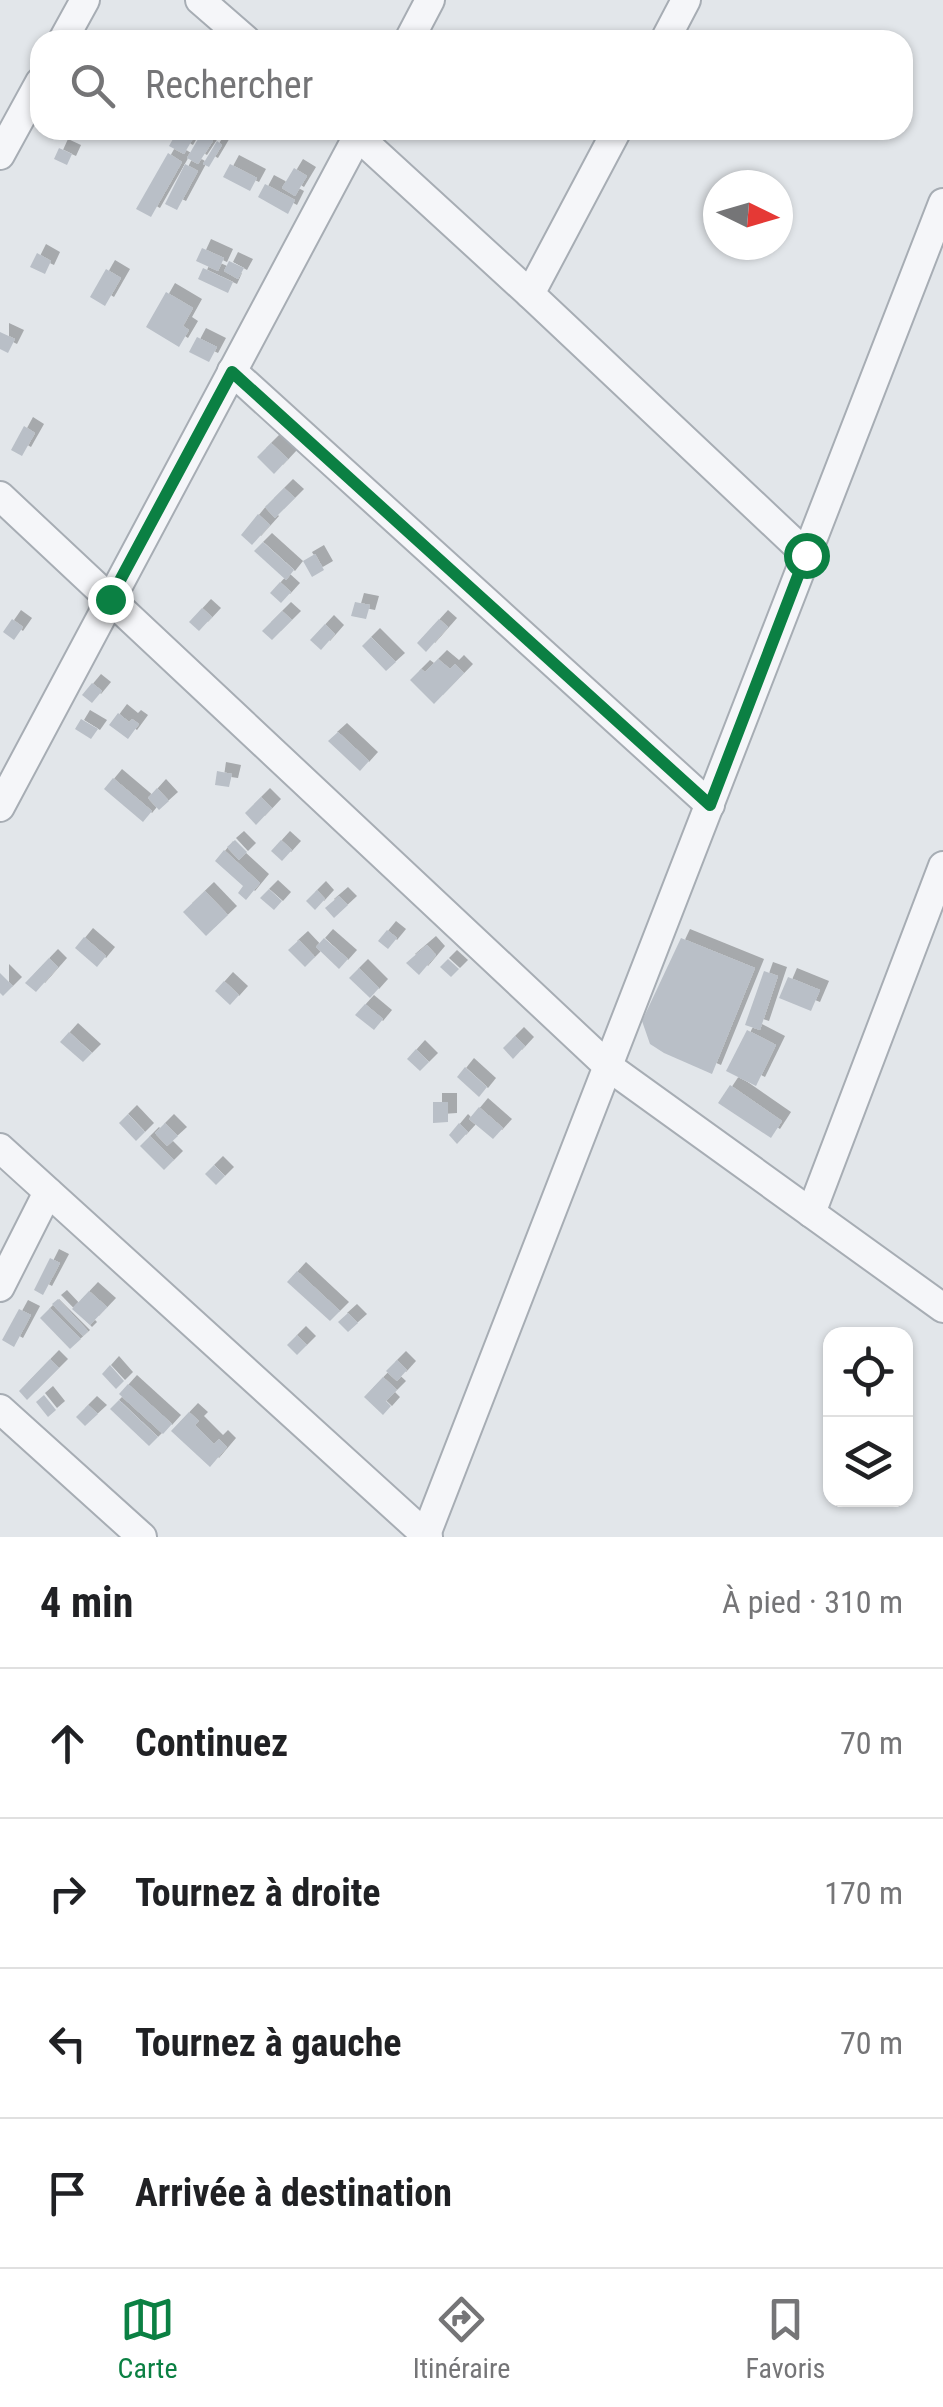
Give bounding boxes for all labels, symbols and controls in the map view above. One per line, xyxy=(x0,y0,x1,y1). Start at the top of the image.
search box xyxy=(30,30,913,140)
icon: search xyxy=(65,58,120,113)
text: Rechercher xyxy=(145,63,313,107)
north arrow xyxy=(703,170,793,260)
route start xyxy=(784,533,830,579)
route end xyxy=(88,577,134,623)
map controls xyxy=(823,1327,913,1507)
button: locate xyxy=(823,1327,913,1417)
button: layers xyxy=(823,1417,913,1507)
text: 4 min xyxy=(40,1578,133,1627)
text: À pied · 310 m xyxy=(722,1583,903,1621)
icon: ahead xyxy=(40,1716,95,1771)
text: Continuez xyxy=(135,1721,288,1765)
text: 70 m xyxy=(840,1724,903,1762)
icon: right xyxy=(40,1866,95,1921)
text: Tournez à droite xyxy=(135,1871,381,1915)
text: 170 m xyxy=(824,1874,903,1912)
icon: left xyxy=(40,2016,95,2071)
text: Tournez à gauche xyxy=(135,2021,402,2065)
text: 70 m xyxy=(840,2024,903,2062)
icon: arrive xyxy=(40,2166,95,2221)
text: Arrivée à destination xyxy=(135,2171,452,2215)
tab: Carte xyxy=(118,2292,178,2385)
tab: Itinéraire xyxy=(413,2292,510,2385)
tab: Favoris xyxy=(746,2292,825,2385)

